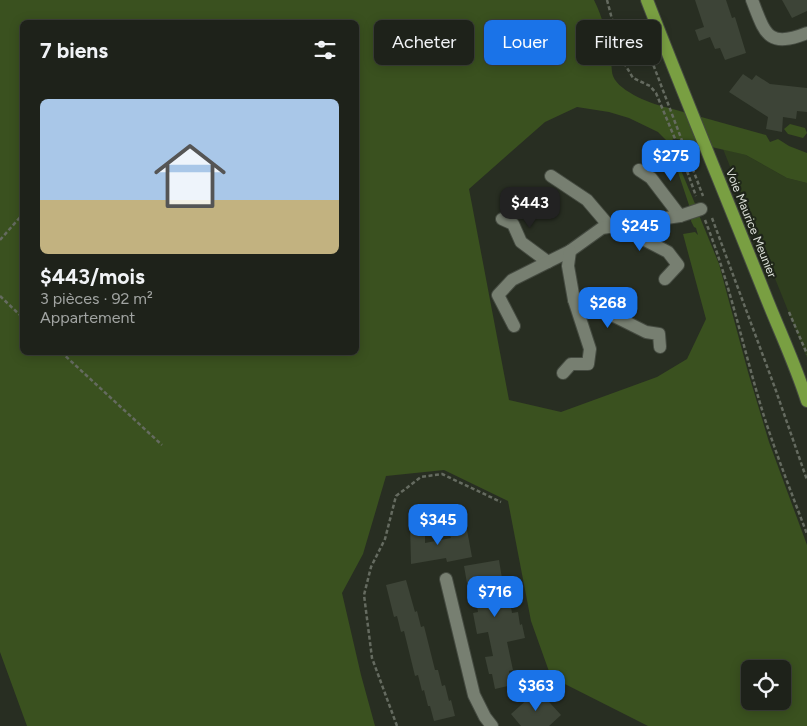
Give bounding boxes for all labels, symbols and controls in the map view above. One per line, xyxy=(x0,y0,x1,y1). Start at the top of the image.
chip: Acheter xyxy=(374,20,474,65)
chip: Louer xyxy=(484,20,566,65)
chip: Filtres xyxy=(576,20,661,65)
icon: filters xyxy=(311,36,339,64)
text: 7 biens xyxy=(40,38,108,63)
icon: home xyxy=(145,131,235,221)
pin: $275 xyxy=(641,140,701,182)
text: $275 xyxy=(653,146,689,165)
street label: Voie Maurice Meunier xyxy=(723,166,779,280)
pin: $443 xyxy=(500,186,560,229)
text: $443 xyxy=(511,193,549,212)
pin: $245 xyxy=(610,210,670,252)
text: $245 xyxy=(621,216,659,235)
text: $443/mois xyxy=(40,264,145,289)
pin: $268 xyxy=(578,286,638,329)
text: 3 pièces · 92 m² xyxy=(40,289,153,308)
text: $268 xyxy=(589,293,627,312)
text: Appartement xyxy=(40,308,135,327)
pin: $345 xyxy=(408,504,468,546)
text: $345 xyxy=(419,510,457,529)
pin: $716 xyxy=(465,576,525,618)
text: $716 xyxy=(478,582,512,601)
map controls xyxy=(741,660,791,710)
button: locate xyxy=(741,660,791,710)
pin: $363 xyxy=(506,670,566,712)
text: $363 xyxy=(518,676,554,695)

